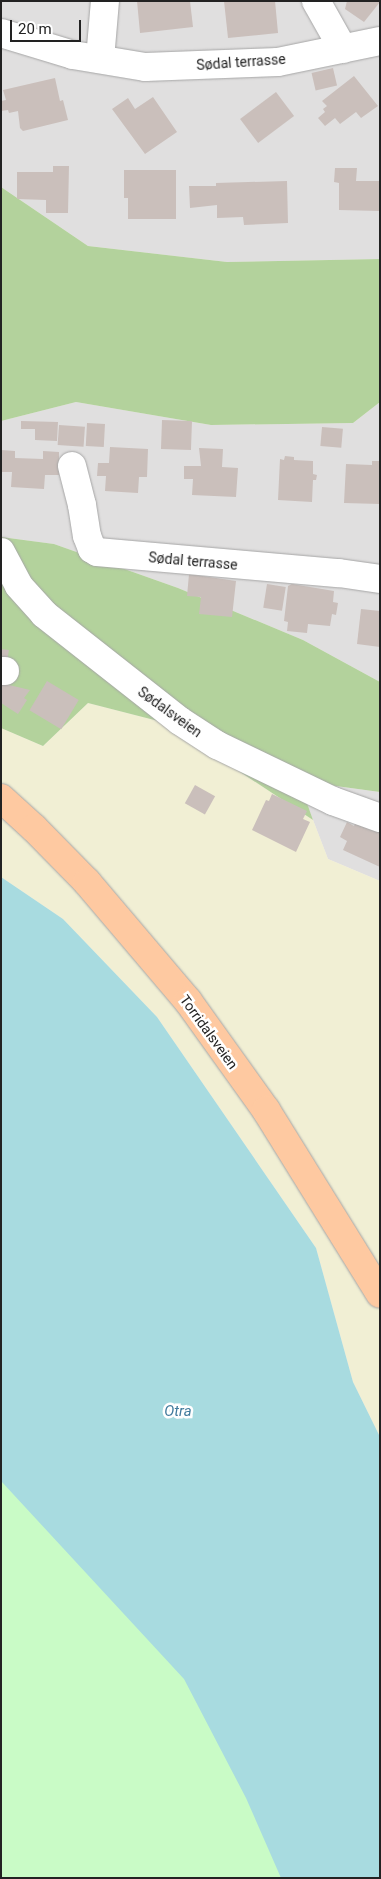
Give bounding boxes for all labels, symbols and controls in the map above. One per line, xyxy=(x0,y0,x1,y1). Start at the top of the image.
scale bar xyxy=(12,10,84,42)
text: 20 m xyxy=(18,20,52,38)
street label: Sødal terrasse xyxy=(196,51,286,73)
street label: Sødal terrasse xyxy=(148,549,238,573)
street label: Sødalsveien xyxy=(135,683,205,741)
street label: Torridalsveien xyxy=(177,992,241,1072)
water label: Otra xyxy=(164,1403,192,1421)

